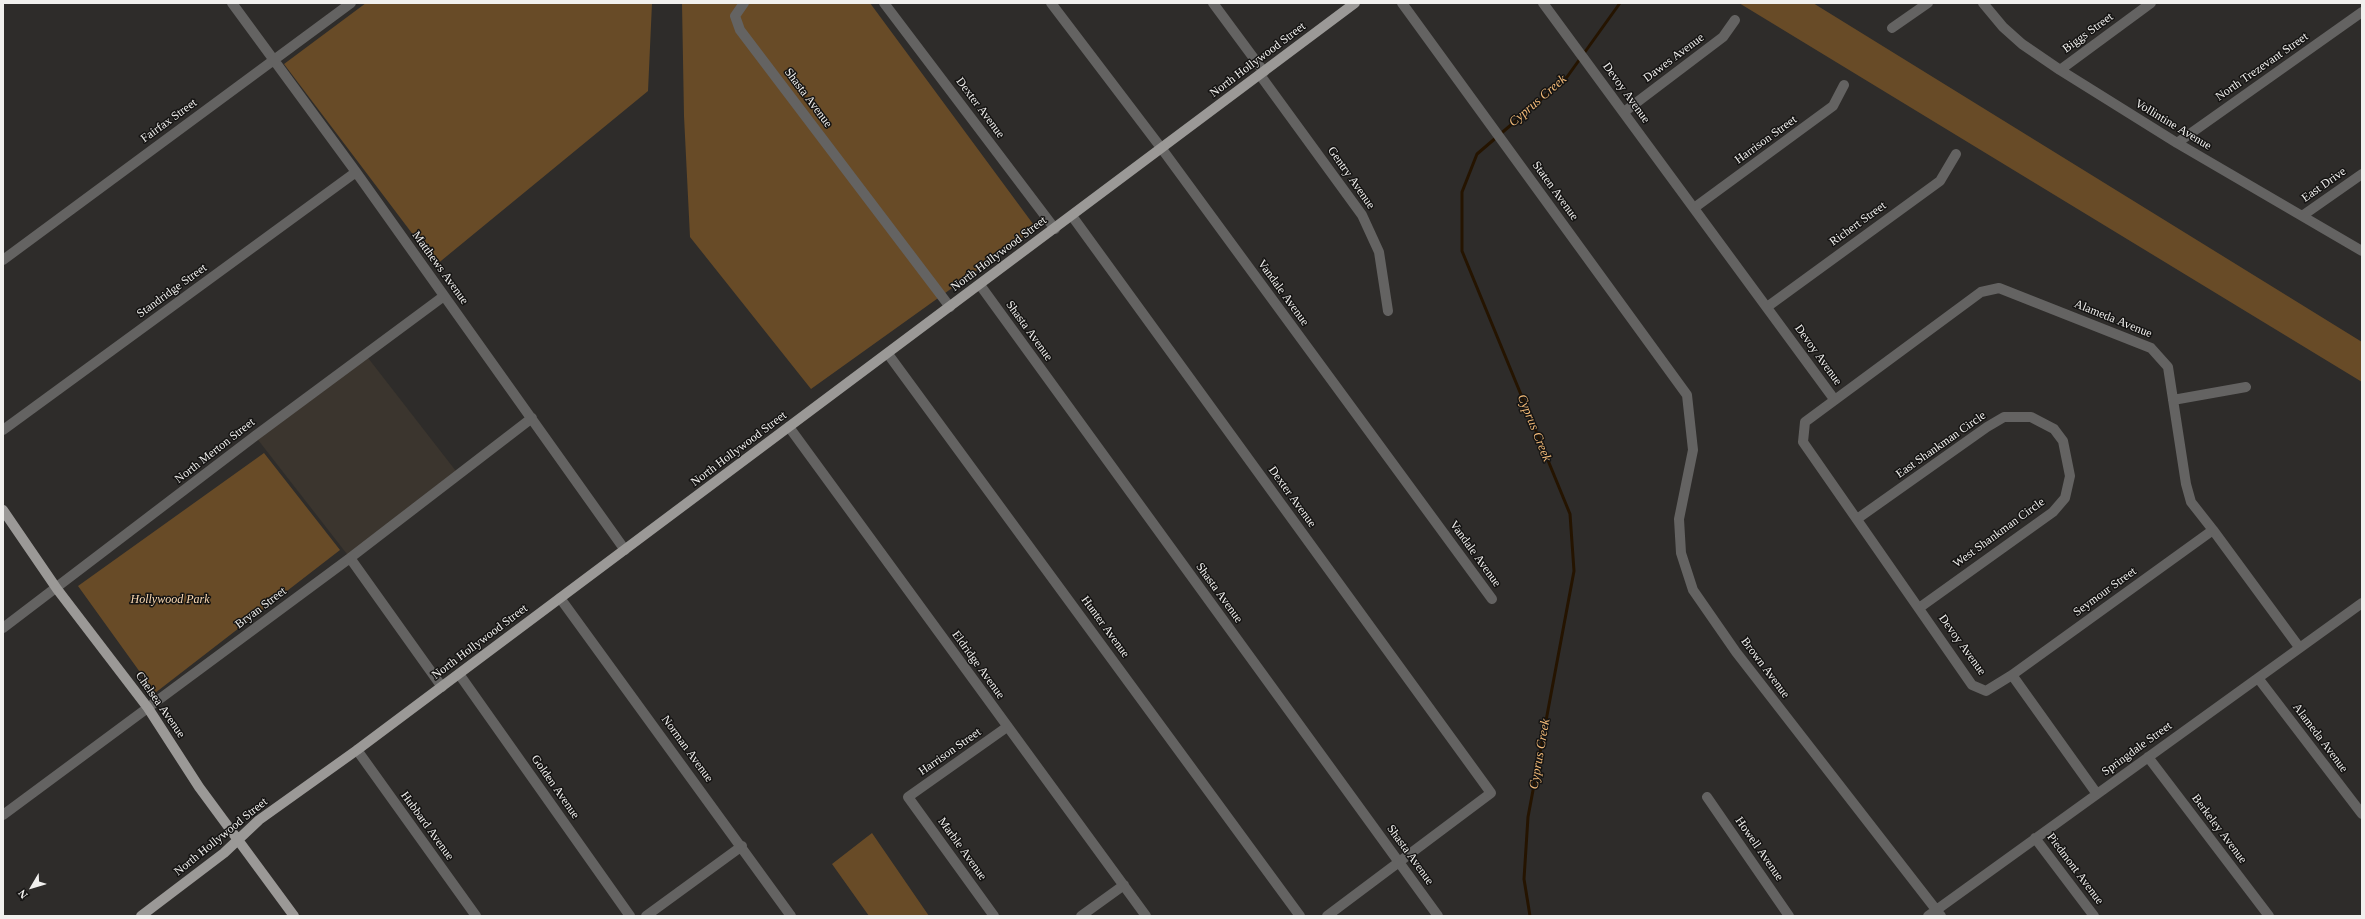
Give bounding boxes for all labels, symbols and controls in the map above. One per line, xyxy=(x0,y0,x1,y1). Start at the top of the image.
street label: Biggs Street xyxy=(2060,10,2116,56)
street label: North Hollywood Street xyxy=(1207,19,1309,101)
street label: North Trezevant Street xyxy=(2213,30,2311,104)
street label: Dawes Avenue xyxy=(1641,31,1707,85)
street label: Devoy Avenue xyxy=(1599,60,1653,126)
street label: Shasta Avenue xyxy=(781,65,835,131)
water label: Cyprus Creek xyxy=(1506,72,1570,130)
street label: Dexter Avenue xyxy=(953,75,1007,141)
street label: Fairfax Street xyxy=(138,96,200,146)
street label: Vollintine Avenue xyxy=(2132,97,2214,153)
street label: Harrison Street xyxy=(1732,113,1800,167)
street label: Gentry Avenue xyxy=(1324,144,1378,212)
street label: Staten Avenue xyxy=(1529,159,1581,223)
street label: East Drive xyxy=(2299,164,2349,206)
street label: Richert Street xyxy=(1827,199,1889,249)
street label: North Hollywood Street xyxy=(948,213,1050,295)
street label: Matthews Avenue xyxy=(409,229,471,307)
street label: Vandale Avenue xyxy=(1254,257,1312,329)
street label: Standridge Street xyxy=(134,261,210,321)
street label: Alameda Avenue xyxy=(2072,297,2154,341)
street label: Shasta Avenue xyxy=(1002,298,1056,364)
street label: Devoy Avenue xyxy=(1791,322,1845,388)
water label: Cyprus Creek xyxy=(1513,392,1555,464)
street label: North Hollywood Street xyxy=(688,408,790,490)
street label: East Shankman Circle xyxy=(1893,409,1989,481)
street label: North Merton Street xyxy=(172,415,258,487)
street label: Dexter Avenue xyxy=(1265,464,1319,530)
street label: West Shankman Circle xyxy=(1950,495,2048,571)
street label: Vandale Avenue xyxy=(1446,518,1504,590)
street label: Shasta Avenue xyxy=(1192,560,1246,626)
street label: Seymour Street xyxy=(2071,564,2139,620)
street label: Bryan Street xyxy=(233,584,289,632)
park label: Hollywood Park xyxy=(131,593,209,607)
street label: Hunter Avenue xyxy=(1078,593,1132,661)
street label: North Hollywood Street xyxy=(429,601,531,683)
street label: Devoy Avenue xyxy=(1935,612,1989,678)
street label: Eldridge Avenue xyxy=(948,628,1008,702)
street label: Brown Avenue xyxy=(1738,635,1792,701)
street label: Chelsea Avenue xyxy=(132,669,188,741)
street label: Alameda Avenue xyxy=(2289,701,2351,775)
street label: Norman Avenue xyxy=(658,713,716,785)
water label: Cyprus Creek xyxy=(1526,718,1554,790)
street label: Springdale Street xyxy=(2099,719,2175,779)
street label: Harrison Street xyxy=(916,725,984,779)
street label: Golden Avenue xyxy=(528,752,582,822)
street label: Hubbard Avenue xyxy=(397,789,457,863)
street label: Berkeley Avenue xyxy=(2188,792,2250,866)
street label: North Hollywood Street xyxy=(171,795,271,879)
street label: Howell Avenue xyxy=(1732,814,1786,884)
street label: Marble Avenue xyxy=(934,815,990,883)
street label: Shasta Avenue xyxy=(1383,822,1437,888)
street label: Piedmont Avenue xyxy=(2044,831,2106,907)
north arrow xyxy=(12,867,52,907)
text: N xyxy=(15,888,30,901)

